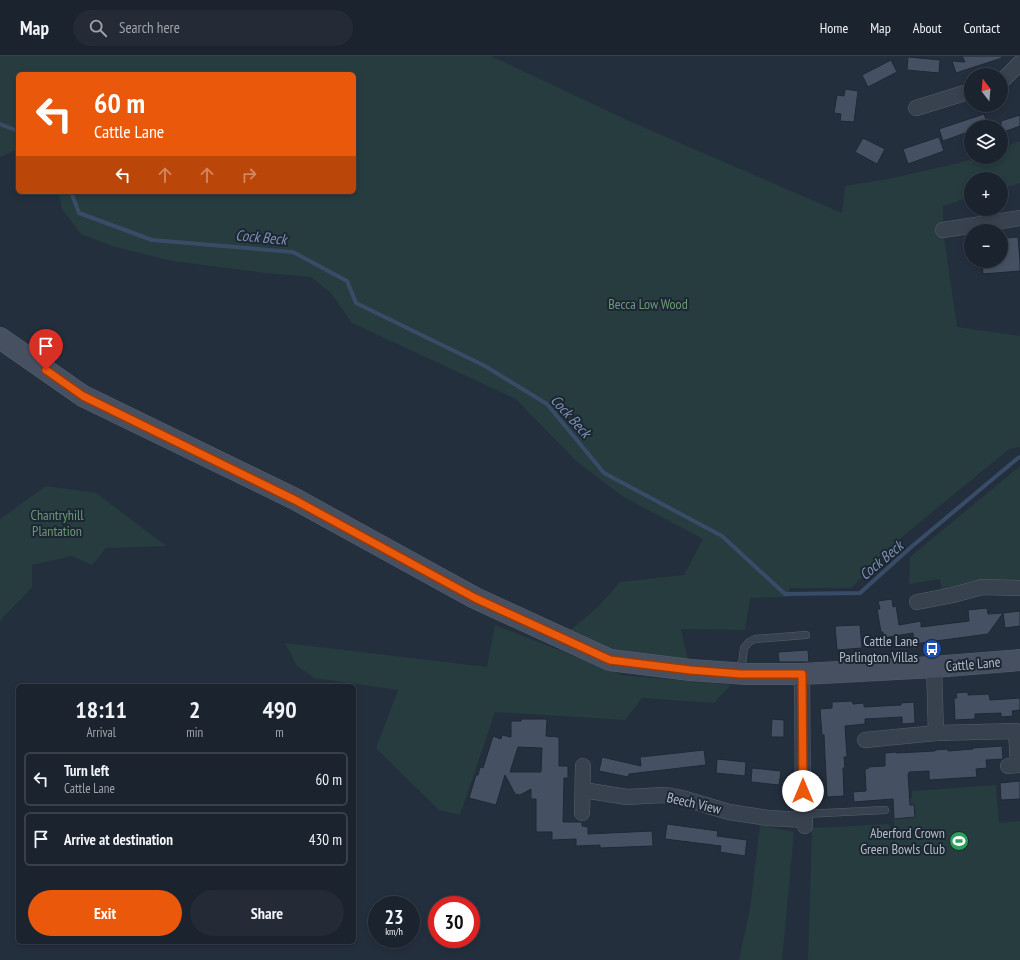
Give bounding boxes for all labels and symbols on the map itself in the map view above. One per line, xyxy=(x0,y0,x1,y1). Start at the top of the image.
north arrow xyxy=(964,68,1008,112)
water label: Cock Beck xyxy=(235,225,290,249)
park label: Becca Low Wood xyxy=(608,295,688,313)
pin xyxy=(29,329,63,370)
water label: Cock Beck xyxy=(547,391,597,443)
park label: Chantryhill Plantation xyxy=(31,506,84,540)
water label: Cock Beck xyxy=(855,535,908,584)
place label: Cattle Lane Parlington Villas xyxy=(839,632,918,666)
bus stop icon: Cattle Lane Parlington Villas xyxy=(921,638,943,660)
street label: Cattle Lane xyxy=(945,653,1001,675)
position arrow xyxy=(782,770,824,812)
street label: Beech View xyxy=(665,788,724,818)
place label: Aberford Crown Green Bowls Club xyxy=(860,824,945,858)
sports icon: Aberford Crown Green Bowls Club xyxy=(948,830,970,852)
speed limit sign: 30 xyxy=(428,896,480,948)

